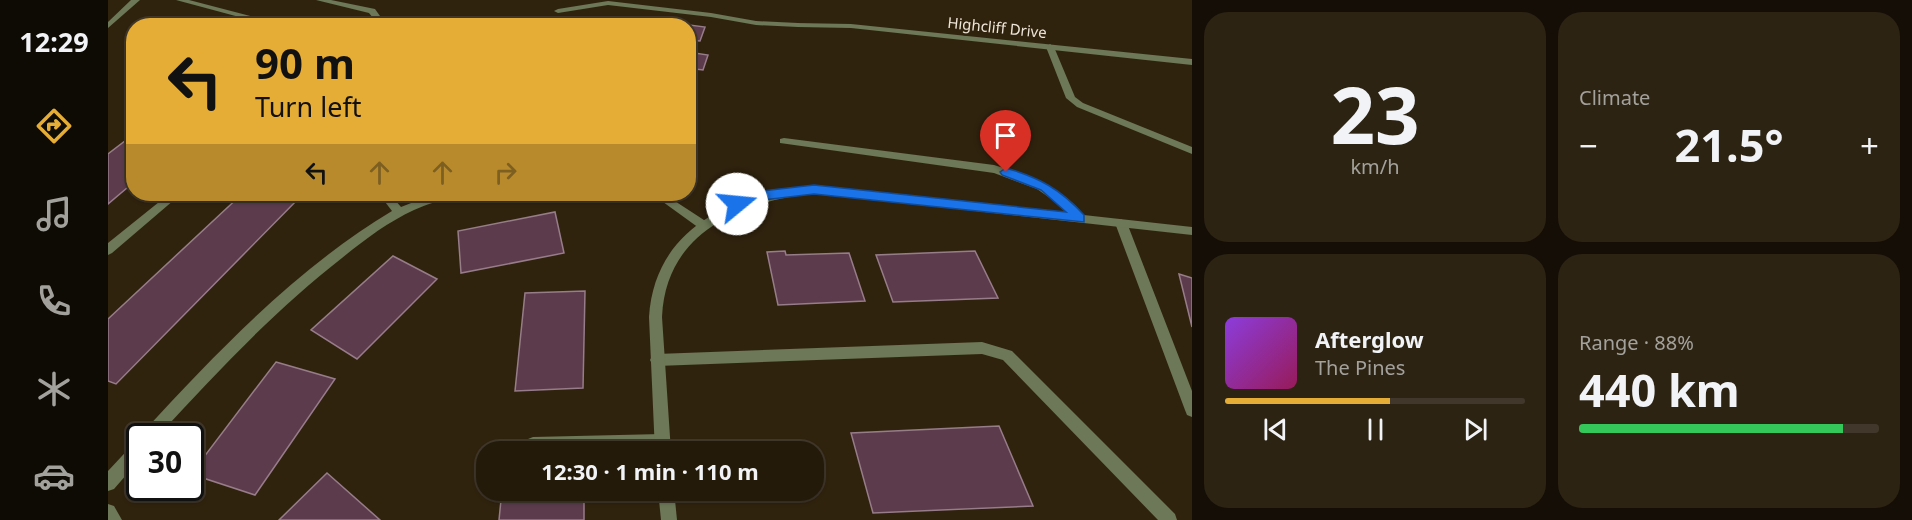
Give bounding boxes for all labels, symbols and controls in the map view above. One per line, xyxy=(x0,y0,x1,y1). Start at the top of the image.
street label: Highcliff Drive xyxy=(946,12,1048,42)
text: 12:29 xyxy=(19,23,89,60)
text: 90 m xyxy=(255,34,355,91)
icon: left xyxy=(156,42,234,120)
text: 23 xyxy=(1330,61,1420,167)
text: Climate xyxy=(1579,84,1650,111)
text: Turn left xyxy=(255,88,361,125)
icon: directions xyxy=(33,105,75,147)
pin xyxy=(980,110,1031,172)
text: 21.5° xyxy=(1675,114,1783,175)
icon: arrive xyxy=(989,119,1022,152)
text: − xyxy=(1579,123,1598,168)
text: + xyxy=(1860,123,1879,168)
text: km/h xyxy=(1350,153,1400,180)
icon: left xyxy=(300,156,333,189)
icon: ahead xyxy=(363,156,396,189)
icon: ahead xyxy=(426,156,459,189)
icon: right xyxy=(489,156,522,189)
position arrow xyxy=(705,172,769,236)
icon: music xyxy=(33,193,75,235)
icon: phone xyxy=(33,280,75,322)
text: Afterglow xyxy=(1315,324,1424,354)
text: Range · 88% xyxy=(1579,329,1694,356)
text: The Pines xyxy=(1315,354,1405,381)
text: 440 km xyxy=(1579,359,1740,420)
icon: climate xyxy=(33,368,75,410)
icon: previous xyxy=(1259,413,1292,446)
icon: pause xyxy=(1359,413,1392,446)
icon: next xyxy=(1459,413,1492,446)
speed limit sign: 30 xyxy=(126,423,204,501)
icon: car xyxy=(33,455,75,497)
text: 12:30 · 1 min · 110 m xyxy=(541,456,759,486)

